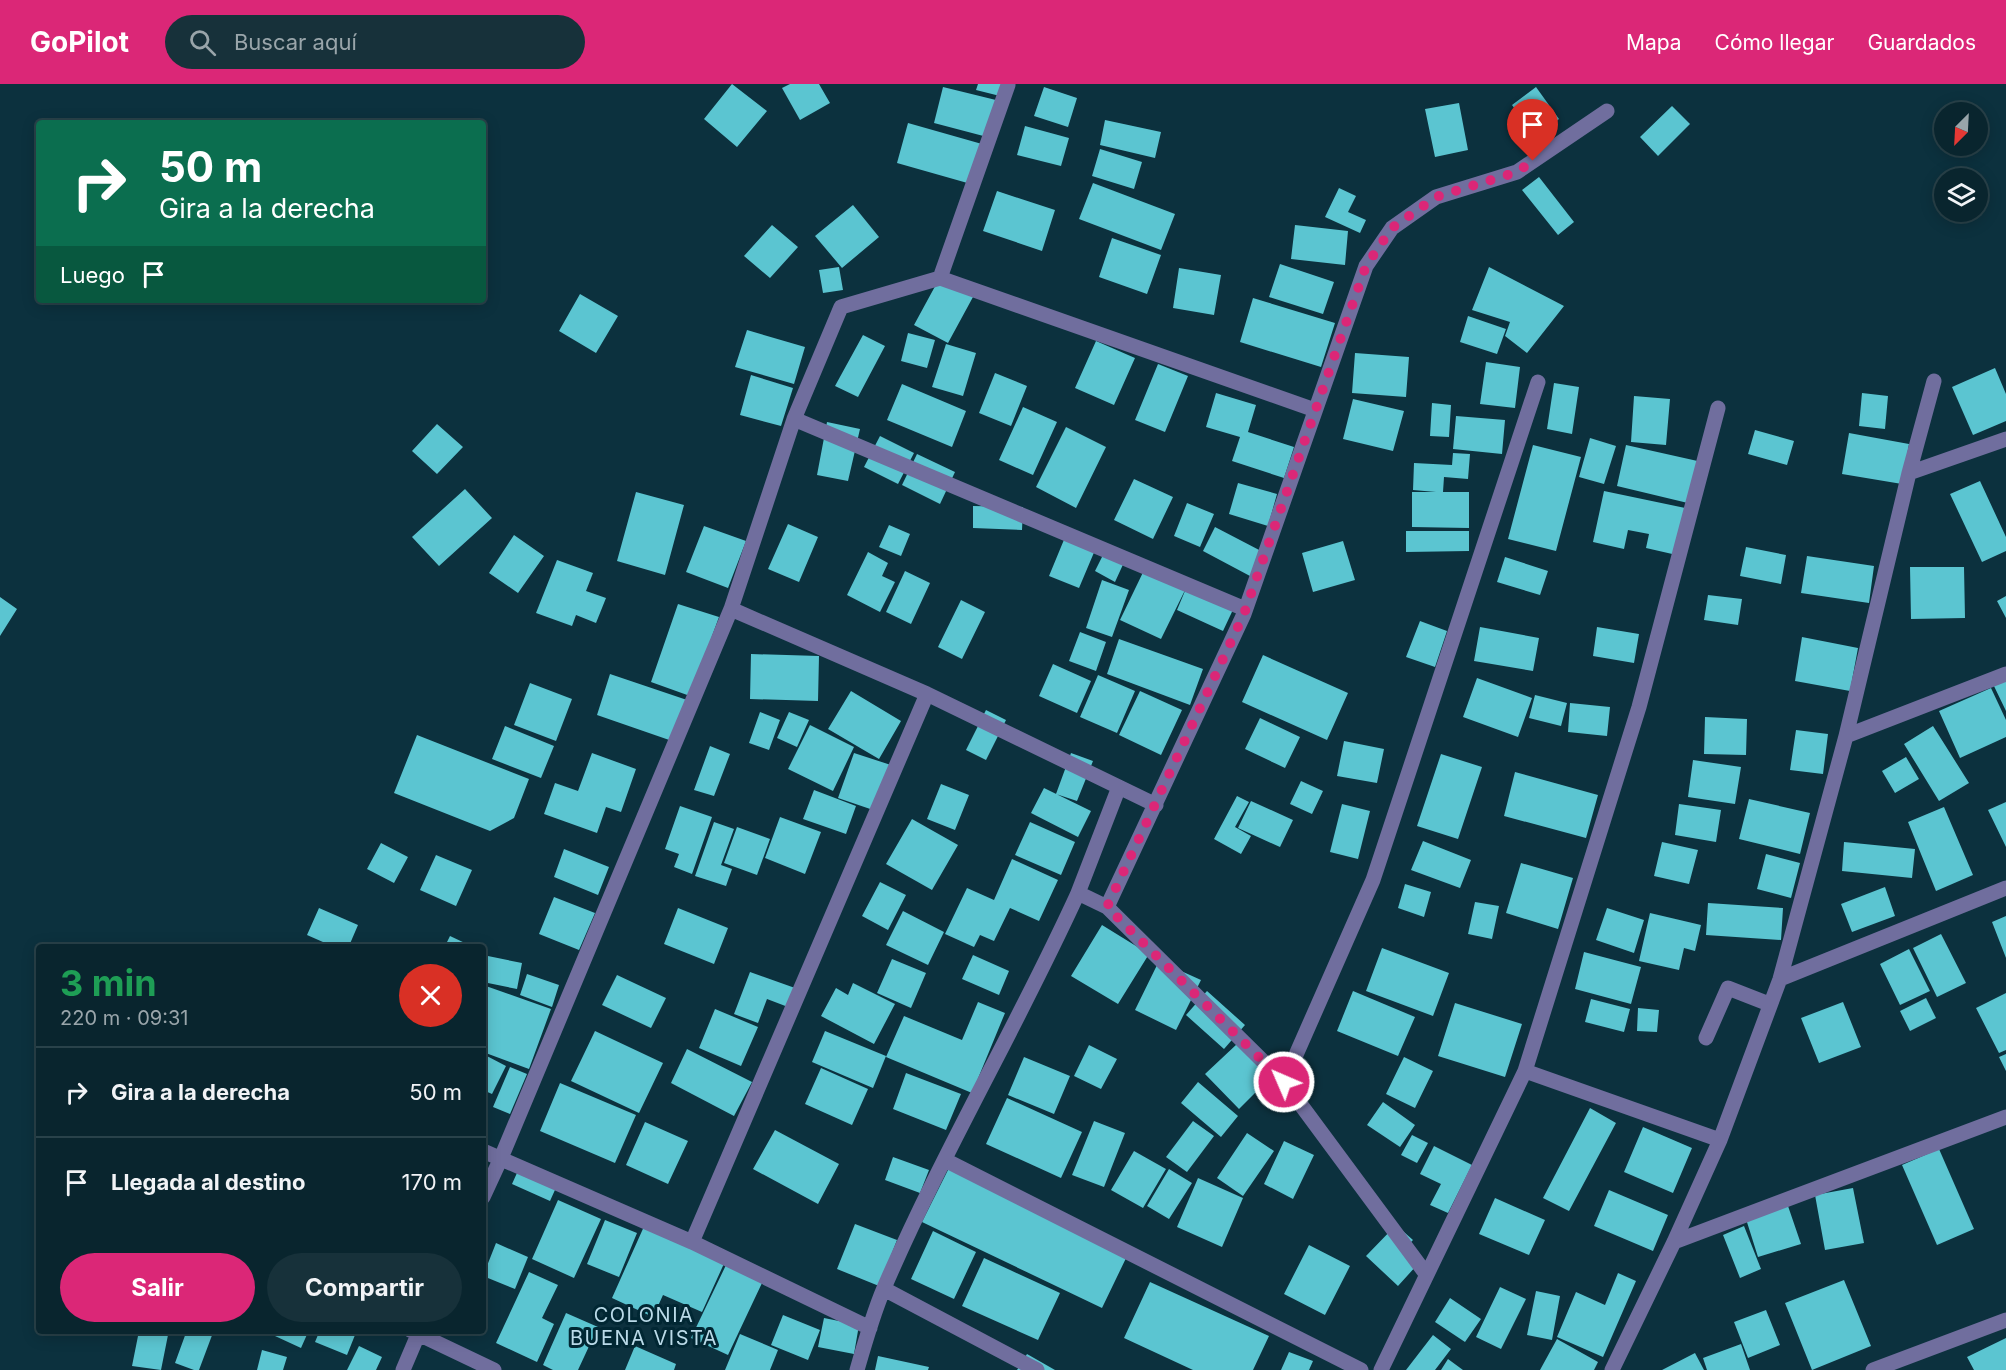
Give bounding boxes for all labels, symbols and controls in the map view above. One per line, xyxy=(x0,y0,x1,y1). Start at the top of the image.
search box xyxy=(165,15,585,69)
text: GoPilot xyxy=(30,25,129,59)
icon: search xyxy=(186,26,219,59)
text: Buscar aquí xyxy=(234,29,357,55)
text: Mapa xyxy=(1626,30,1682,55)
text: Cómo llegar xyxy=(1715,30,1834,55)
text: Guardados xyxy=(1867,30,1976,55)
pin xyxy=(1507,99,1558,161)
north arrow xyxy=(1934,102,1988,156)
map controls xyxy=(1934,102,1988,222)
icon: arrive xyxy=(1516,108,1549,141)
text: 50 m xyxy=(159,141,262,192)
icon: right xyxy=(60,144,138,222)
button: layers xyxy=(1934,168,1988,222)
text: Gira a la derecha xyxy=(159,192,375,225)
icon: arrive xyxy=(137,258,170,291)
text: Luego xyxy=(60,262,125,288)
text: 3 min xyxy=(60,961,157,1005)
button: close xyxy=(399,964,462,1027)
text: 220 m · 09:31 xyxy=(60,1006,188,1030)
position arrow xyxy=(1252,1050,1316,1114)
icon: right xyxy=(60,1076,93,1109)
text: Gira a la derecha xyxy=(111,1079,290,1105)
text: 50 m xyxy=(409,1079,462,1105)
icon: arrive xyxy=(60,1166,93,1199)
text: Llegada al destino xyxy=(111,1169,305,1195)
text: 170 m xyxy=(402,1169,462,1195)
button: Salir xyxy=(60,1253,255,1322)
button: Compartir xyxy=(267,1253,462,1322)
district label: COLONIA BUENA VISTA xyxy=(570,1303,718,1350)

